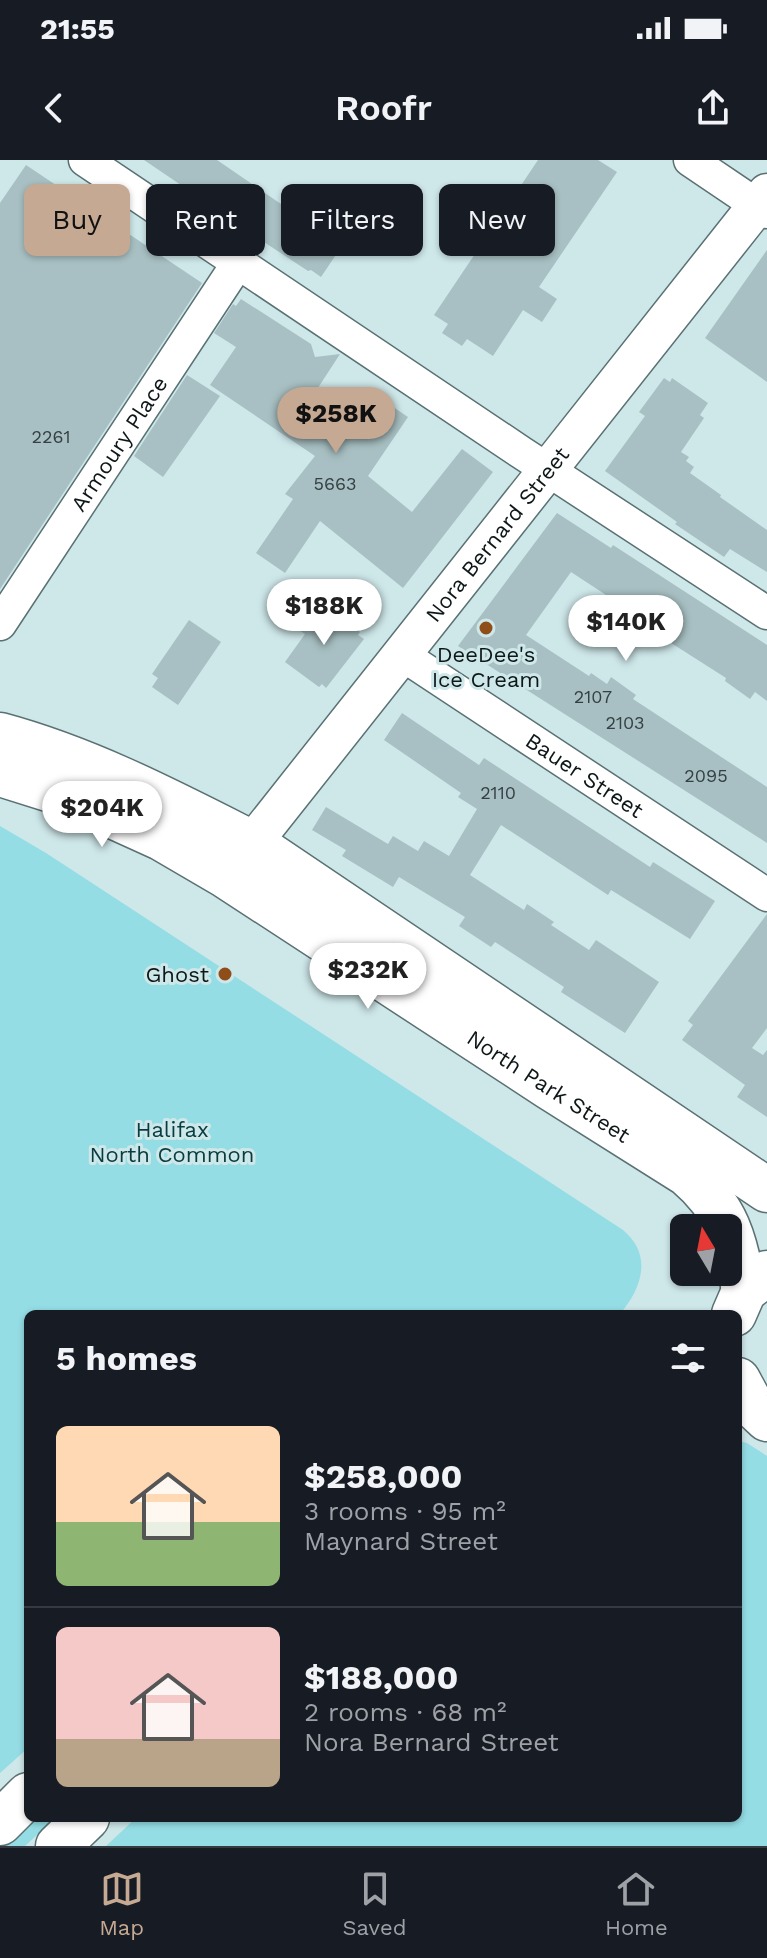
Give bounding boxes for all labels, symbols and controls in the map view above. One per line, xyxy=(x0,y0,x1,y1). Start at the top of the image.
text: 21:55 xyxy=(40,11,115,46)
icon: back xyxy=(32,86,76,130)
icon: share xyxy=(691,86,735,130)
text: Roofr xyxy=(335,87,432,129)
chip: Buy xyxy=(24,184,130,256)
chip: Rent xyxy=(146,184,265,256)
chip: Filters xyxy=(281,184,423,256)
chip: New xyxy=(439,184,555,256)
street label: Armoury Place xyxy=(66,372,173,516)
pin: $258K xyxy=(280,387,392,455)
text: $258K xyxy=(295,398,377,428)
house number: 2261 xyxy=(32,426,70,447)
street label: Nora Bernard Street xyxy=(421,442,574,627)
house number: 5663 xyxy=(314,473,356,494)
pin: $188K xyxy=(268,579,380,647)
text: $188K xyxy=(285,590,363,620)
pin: $140K xyxy=(570,595,682,663)
text: $140K xyxy=(586,606,666,636)
marker: DeeDee's Ice Cream xyxy=(477,619,495,637)
place label: DeeDee's Ice Cream xyxy=(432,642,540,692)
house number: 2107 xyxy=(574,686,612,707)
house number: 2103 xyxy=(606,712,644,733)
street label: Bauer Street xyxy=(521,728,648,823)
house number: 2095 xyxy=(684,765,728,786)
pin: $204K xyxy=(46,781,158,849)
house number: 2110 xyxy=(480,782,516,803)
text: $204K xyxy=(60,792,144,822)
pin: $232K xyxy=(312,943,424,1011)
text: $232K xyxy=(327,954,409,984)
place label: Ghost xyxy=(145,962,209,987)
marker: Ghost xyxy=(216,965,234,983)
street label: North Park Street xyxy=(462,1025,635,1148)
park label: Halifax North Common xyxy=(90,1117,254,1167)
north arrow xyxy=(670,1214,742,1286)
map controls xyxy=(670,1214,742,1286)
icon: filters xyxy=(666,1336,710,1380)
text: 5 homes xyxy=(56,1338,197,1378)
text: $258,000 xyxy=(304,1456,462,1496)
icon: home xyxy=(120,1458,216,1554)
text: 3 rooms · 95 m² xyxy=(304,1496,506,1526)
text: Maynard Street xyxy=(304,1526,498,1556)
text: $188,000 xyxy=(304,1657,458,1697)
icon: home xyxy=(120,1659,216,1755)
text: 2 rooms · 68 m² xyxy=(304,1697,506,1727)
text: Nora Bernard Street xyxy=(304,1727,559,1757)
tab: Map xyxy=(99,1867,144,1940)
tab: Saved xyxy=(343,1867,406,1940)
tab: Home xyxy=(605,1867,668,1940)

